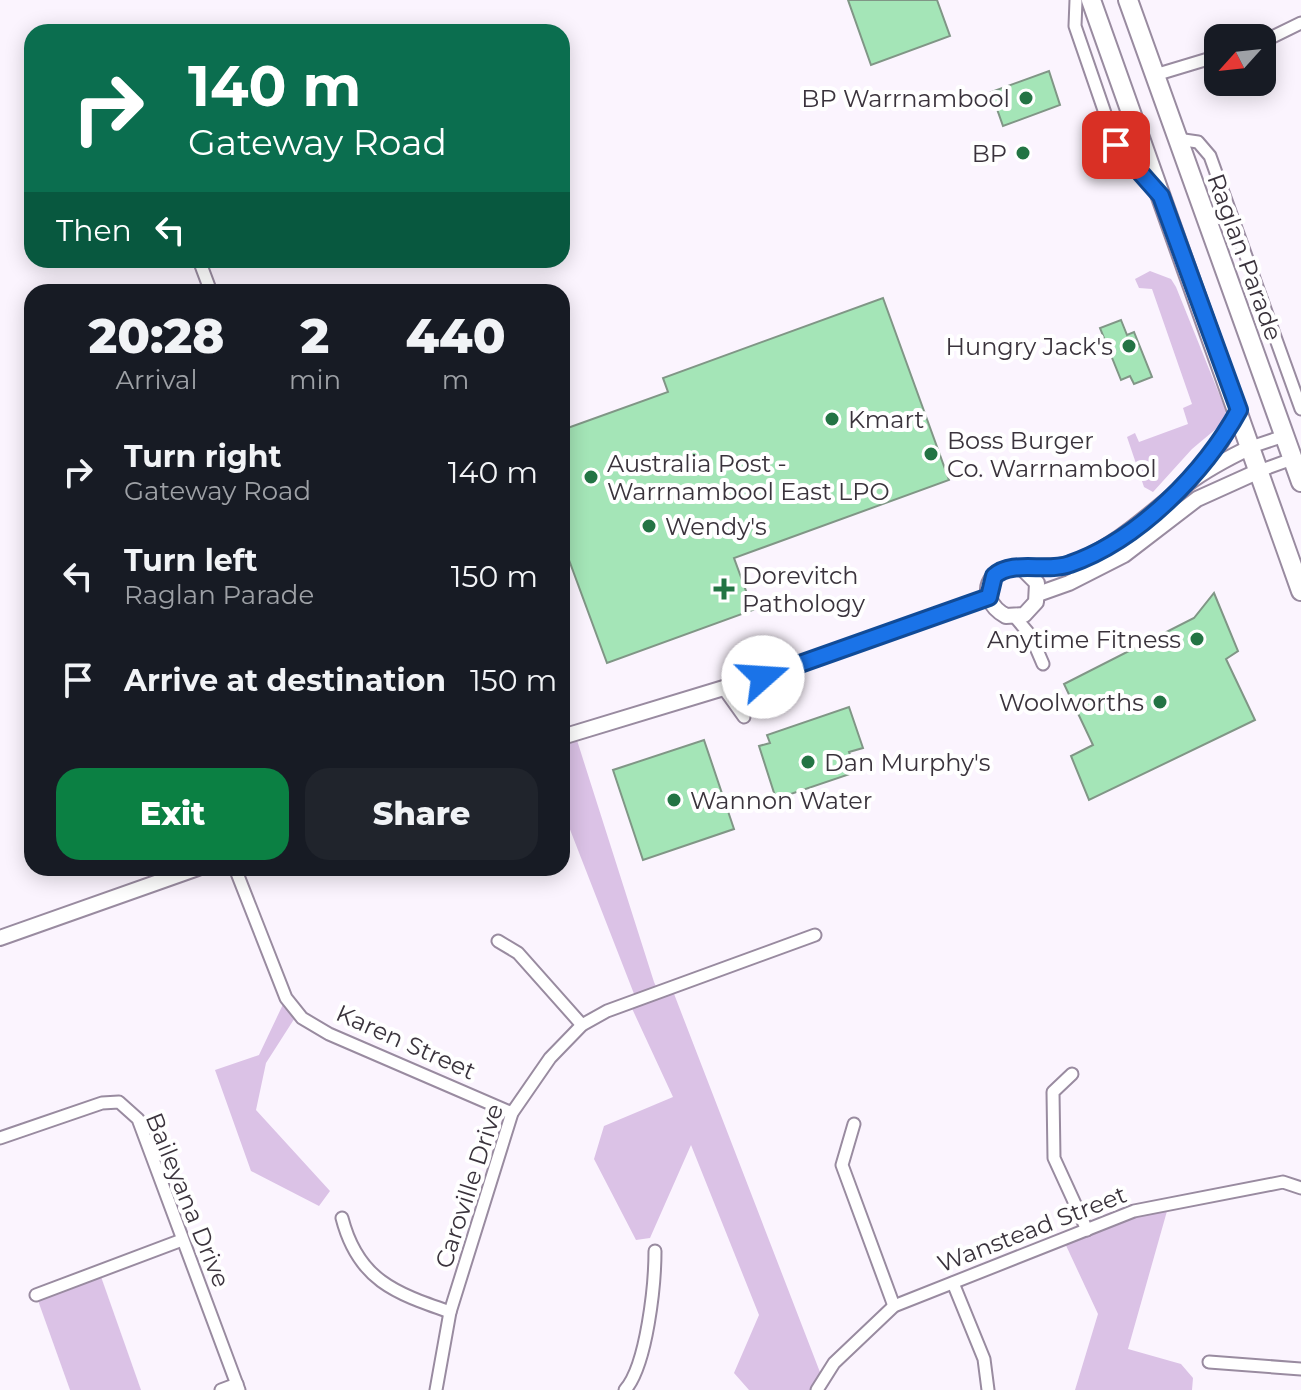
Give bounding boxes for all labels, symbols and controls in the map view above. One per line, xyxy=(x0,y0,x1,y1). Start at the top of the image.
north arrow xyxy=(1204,24,1276,96)
map controls xyxy=(1204,24,1276,96)
text: 140 m xyxy=(188,52,361,120)
icon: right xyxy=(56,56,160,160)
place label: BP Warrnambool xyxy=(801,84,1010,113)
marker: BP Warrnambool xyxy=(1017,89,1035,107)
pin xyxy=(1082,111,1150,179)
text: Gateway Road xyxy=(188,120,447,164)
icon: arrive xyxy=(1094,123,1138,167)
place label: BP xyxy=(972,139,1007,168)
marker: BP xyxy=(1014,144,1032,162)
street label: Raglan Parade xyxy=(1201,170,1289,344)
icon: left xyxy=(148,208,192,252)
text: Then xyxy=(56,212,132,249)
text: 20:28 xyxy=(88,307,225,365)
text: 2 xyxy=(301,307,329,365)
text: 440 xyxy=(405,307,506,365)
place label: Hungry Jack's xyxy=(946,332,1113,361)
marker: Hungry Jack's xyxy=(1120,337,1138,355)
text: Arrival xyxy=(115,364,197,396)
text: min xyxy=(289,364,341,396)
text: m xyxy=(442,364,469,396)
place label: Kmart xyxy=(848,405,924,434)
marker: Kmart xyxy=(823,410,841,428)
place label: Boss Burger Co. Warrnambool xyxy=(947,426,1157,483)
text: Turn right xyxy=(124,438,281,475)
marker: Boss Burger Co. Warrnambool xyxy=(922,445,940,463)
place label: Australia Post - Warrnambool East LPO xyxy=(607,449,890,506)
icon: right xyxy=(56,450,100,494)
text: 140 m xyxy=(448,454,538,491)
marker: Australia Post - Warrnambool East LPO xyxy=(582,468,600,486)
text: Gateway Road xyxy=(124,475,311,507)
place label: Wendy's xyxy=(665,512,767,541)
marker: Wendy's xyxy=(640,517,658,535)
text: Turn left xyxy=(124,542,257,579)
icon: left xyxy=(56,554,100,598)
text: 150 m xyxy=(451,558,538,595)
place label: Dorevitch Pathology xyxy=(742,561,865,618)
marker: Dorevitch Pathology xyxy=(713,578,735,600)
text: Raglan Parade xyxy=(124,579,314,611)
place label: Anytime Fitness xyxy=(987,625,1181,654)
marker: Anytime Fitness xyxy=(1188,630,1206,648)
position arrow xyxy=(721,635,805,719)
icon: arrive xyxy=(56,658,100,702)
text: Arrive at destination xyxy=(124,662,446,699)
text: 150 m xyxy=(470,662,557,699)
place label: Woolworths xyxy=(999,688,1144,717)
marker: Woolworths xyxy=(1151,693,1169,711)
place label: Dan Murphy's xyxy=(824,748,991,777)
marker: Dan Murphy's xyxy=(799,753,817,771)
button: Exit xyxy=(56,768,289,860)
button: Share xyxy=(305,768,538,860)
place label: Wannon Water xyxy=(690,786,872,815)
marker: Wannon Water xyxy=(665,791,683,809)
street label: Karen Street xyxy=(332,998,481,1086)
street label: Caroville Drive xyxy=(429,1100,509,1272)
street label: Baileyana Drive xyxy=(140,1108,236,1292)
street label: Wanstead Street xyxy=(933,1180,1131,1278)

